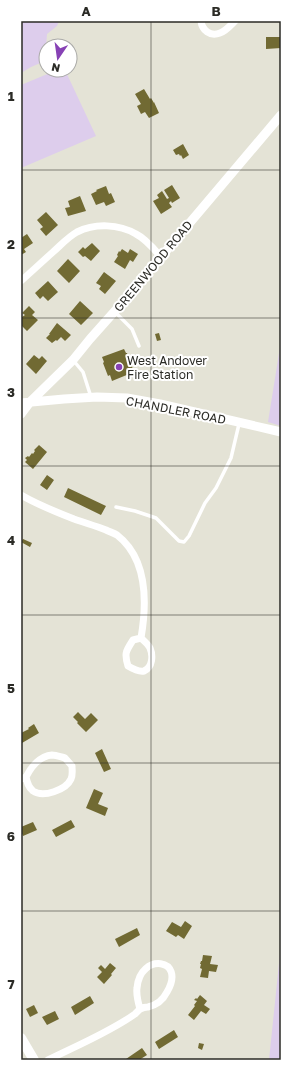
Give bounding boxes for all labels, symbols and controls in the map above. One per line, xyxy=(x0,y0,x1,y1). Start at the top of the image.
text: A xyxy=(81,3,91,19)
text: B xyxy=(211,3,221,19)
north arrow xyxy=(38,38,78,78)
text: N xyxy=(50,61,61,76)
text: 1 xyxy=(8,88,15,104)
street label: GREENWOOD ROAD xyxy=(111,217,195,315)
text: 2 xyxy=(7,236,15,252)
place label: West Andover Fire Station xyxy=(127,353,207,382)
marker: West Andover Fire Station xyxy=(114,362,124,372)
text: 3 xyxy=(7,384,15,400)
street label: CHANDLER ROAD xyxy=(125,393,227,427)
text: 4 xyxy=(7,532,15,548)
text: 5 xyxy=(7,680,15,696)
text: 6 xyxy=(7,828,15,844)
text: 7 xyxy=(7,976,15,992)

